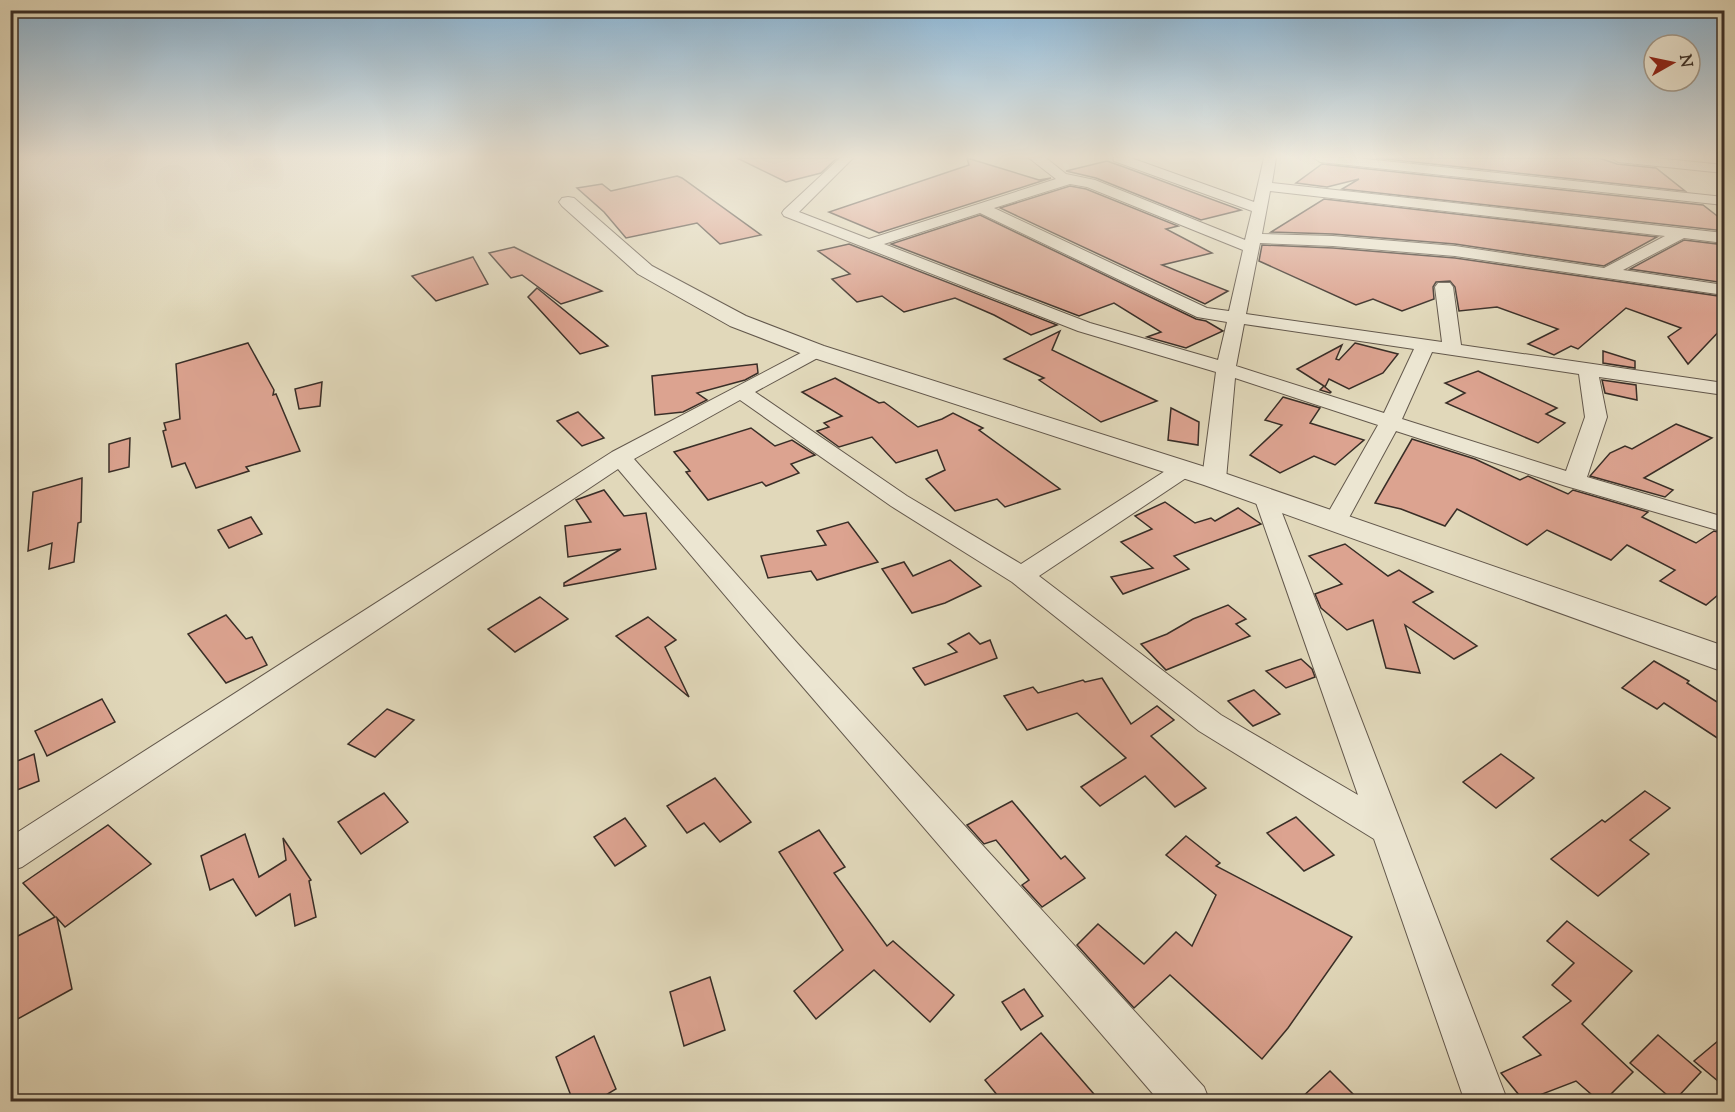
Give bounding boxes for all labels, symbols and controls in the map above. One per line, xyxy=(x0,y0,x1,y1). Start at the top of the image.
north arrow xyxy=(1642,33,1702,93)
text: N xyxy=(1672,53,1697,69)

